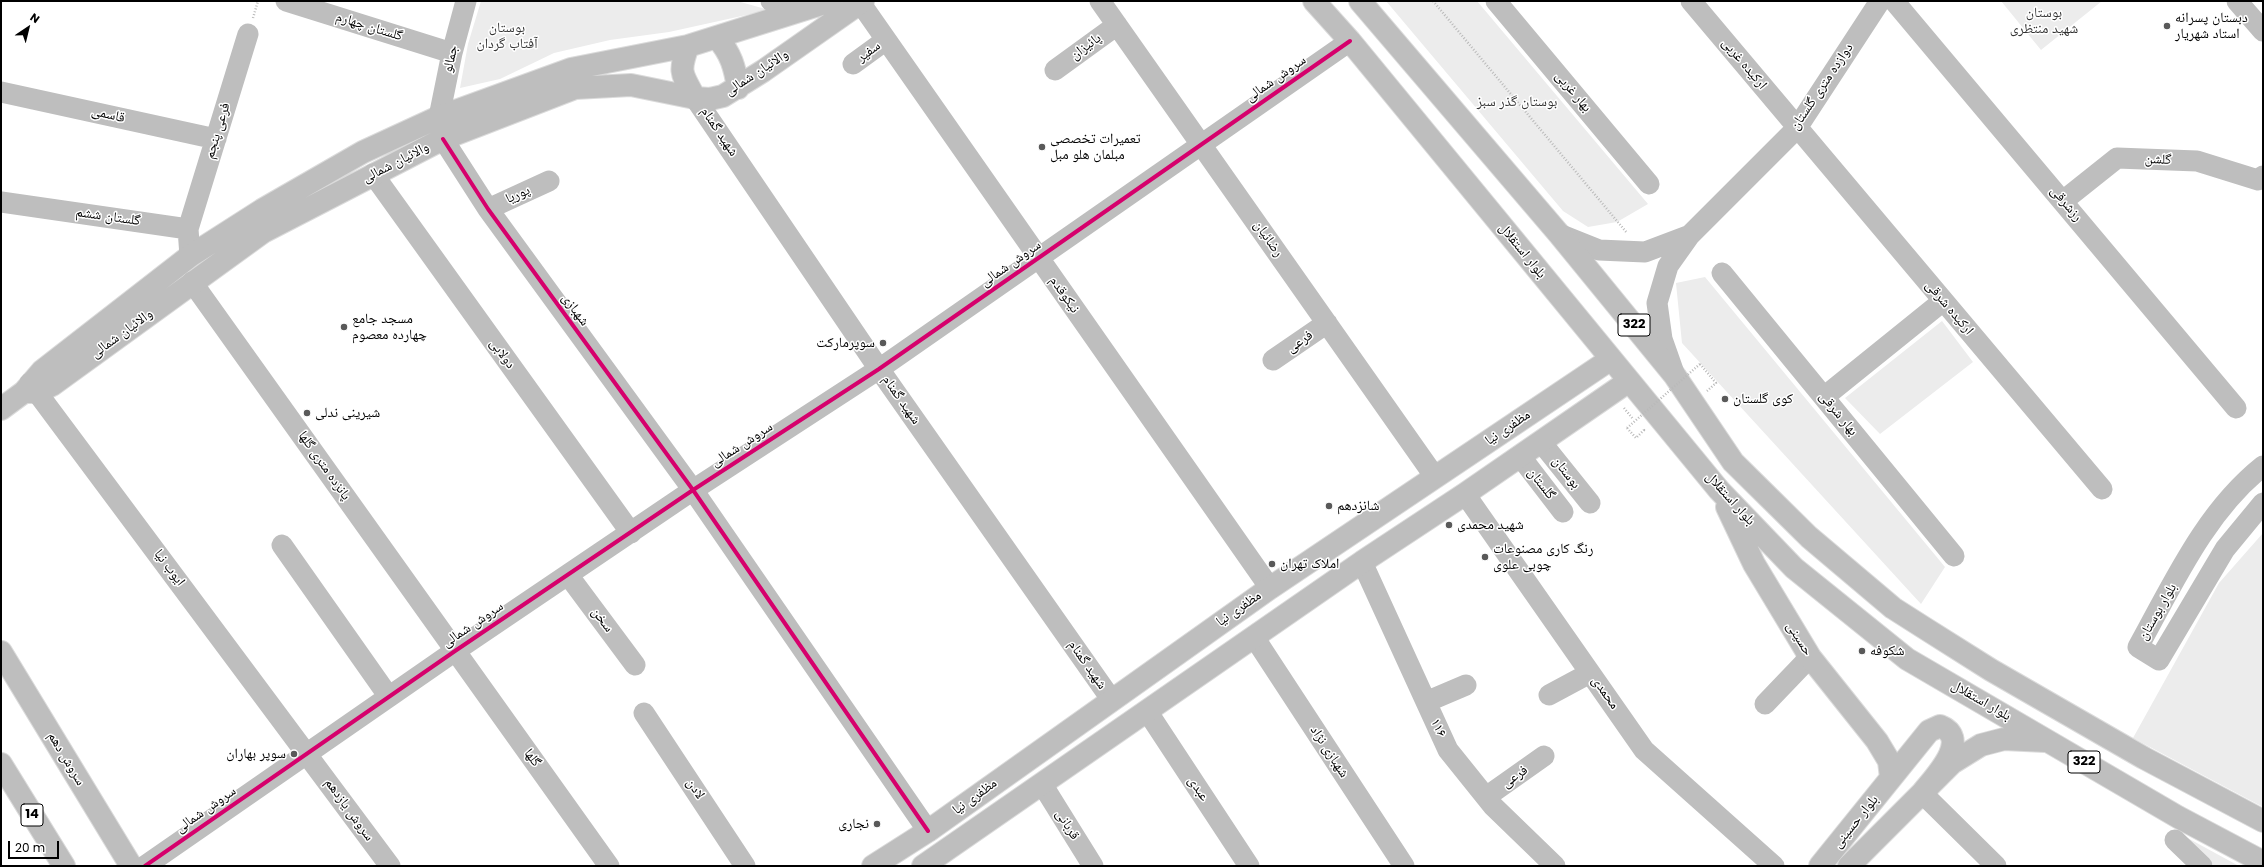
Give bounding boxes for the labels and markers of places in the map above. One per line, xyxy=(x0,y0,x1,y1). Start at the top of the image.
place label: دبستان پسرانه استاد شهريار xyxy=(2175,10,2248,42)
marker: دبستان پسرانه استاد شهريار xyxy=(2162,21,2172,31)
place label: تعمیرات تخصصی مبلمان هلو مبل xyxy=(1050,131,1140,164)
marker: تعمیرات تخصصی مبلمان هلو مبل xyxy=(1037,142,1047,152)
place label: مسجد جامع چهارده معصوم xyxy=(352,311,427,344)
marker: مسجد جامع چهارده معصوم xyxy=(339,322,349,332)
place label: سوپرمارکت xyxy=(816,335,875,351)
marker: سوپرمارکت xyxy=(878,338,888,348)
place label: کوی گلستان xyxy=(1733,391,1793,407)
marker: کوی گلستان xyxy=(1720,394,1730,404)
place label: شیرینی ندلی xyxy=(315,405,380,421)
marker: شیرینی ندلی xyxy=(302,408,312,418)
place label: شانزدهم xyxy=(1337,498,1380,514)
marker: شانزدهم xyxy=(1324,501,1334,511)
place label: شهید محمدی xyxy=(1457,517,1524,533)
marker: شهید محمدی xyxy=(1444,520,1454,530)
place label: رنگ کاری مصنوعات چوبی علوی xyxy=(1493,541,1593,574)
marker: رنگ کاری مصنوعات چوبی علوی xyxy=(1480,552,1490,562)
place label: املاک تهران xyxy=(1280,556,1339,572)
marker: املاک تهران xyxy=(1267,559,1277,569)
place label: شکوفه xyxy=(1870,643,1904,659)
marker: شکوفه xyxy=(1857,646,1867,656)
place label: سوپر بهاران xyxy=(226,746,286,762)
marker: سوپر بهاران xyxy=(289,749,299,759)
place label: نجاری xyxy=(838,816,869,832)
marker: نجاری xyxy=(872,819,882,829)

